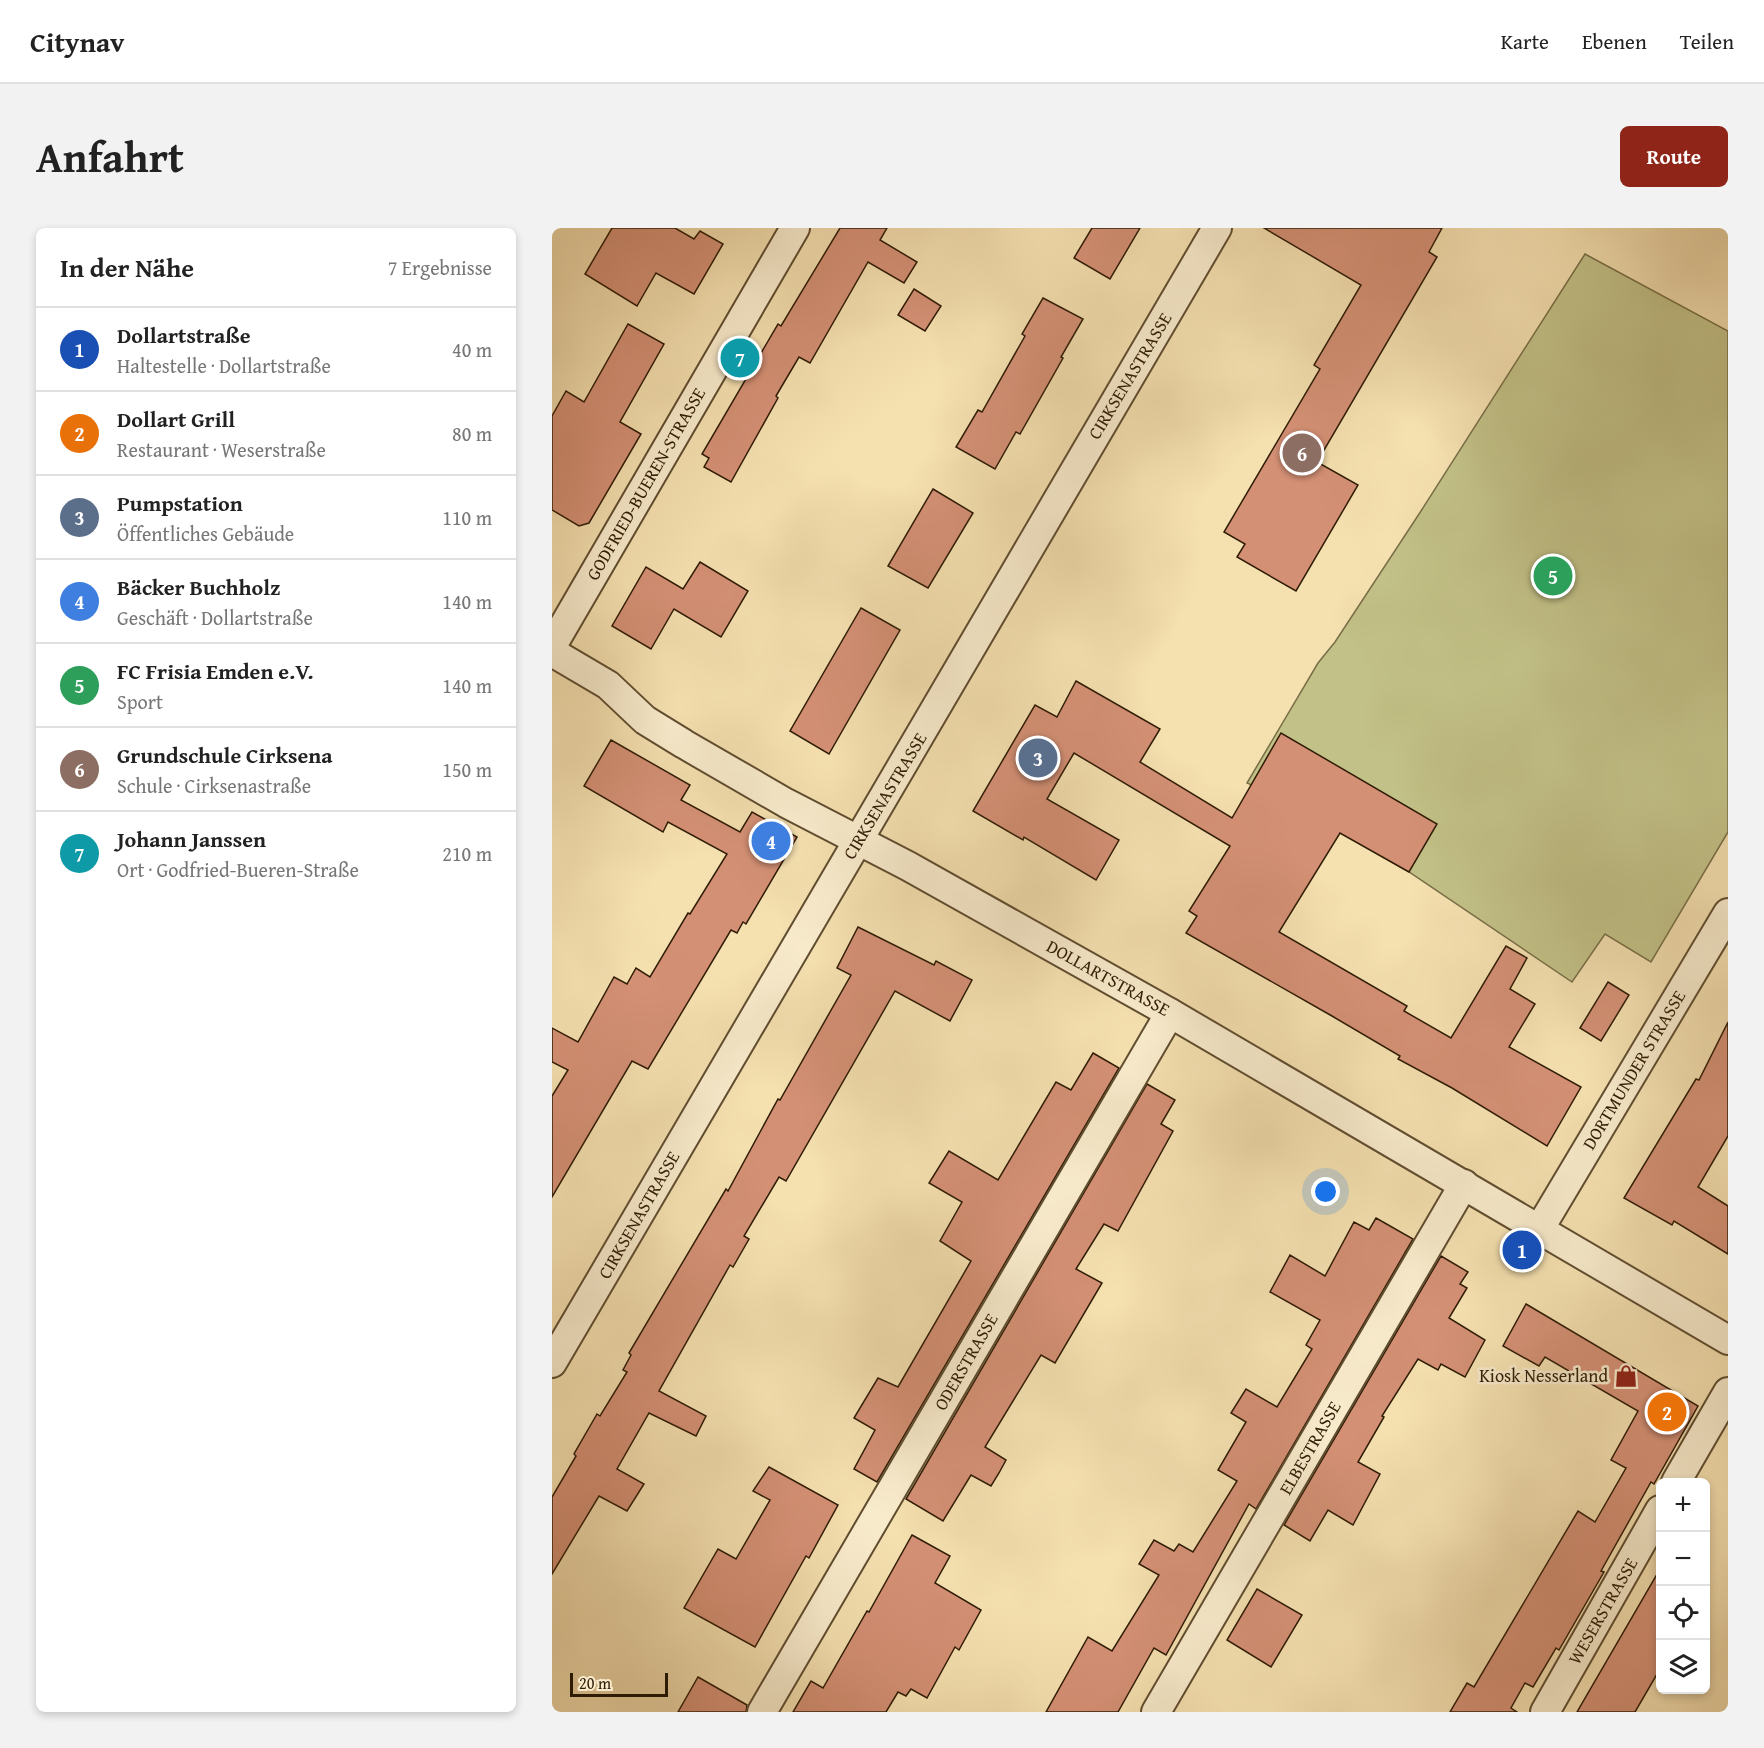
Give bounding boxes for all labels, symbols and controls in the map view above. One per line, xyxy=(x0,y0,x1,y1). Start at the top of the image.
text: Citynav xyxy=(30,21,124,62)
text: Karte xyxy=(1501,26,1549,57)
text: Ebenen xyxy=(1582,26,1647,57)
text: Teilen xyxy=(1680,26,1734,57)
text: Anfahrt xyxy=(36,126,184,187)
button: Route xyxy=(1620,126,1728,187)
text: In der Nähe xyxy=(60,248,194,287)
text: 7 Ergebnisse xyxy=(388,253,492,282)
street label: CIRKSENASTRASSE xyxy=(1081,307,1178,444)
text: Dollartstraße xyxy=(117,319,250,351)
text: 1 xyxy=(74,335,85,364)
text: 40 m xyxy=(452,335,492,364)
pin: 7 xyxy=(720,336,759,380)
text: Haltestelle · Dollartstraße xyxy=(117,351,331,380)
street label: GODFRIED-BUEREN-STRASSE xyxy=(579,382,712,585)
text: Dollart Grill xyxy=(117,403,235,435)
text: 2 xyxy=(74,419,85,448)
text: 80 m xyxy=(452,419,492,448)
pin: 6 xyxy=(1282,430,1322,476)
text: Restaurant · Weserstraße xyxy=(117,435,326,464)
text: Pumpstation xyxy=(117,487,243,519)
text: 3 xyxy=(74,503,85,532)
text: 110 m xyxy=(442,503,492,532)
text: Öffentliches Gebäude xyxy=(117,519,294,548)
pin: 5 xyxy=(1534,554,1572,598)
text: Bäcker Buchholz xyxy=(117,571,281,603)
text: 4 xyxy=(74,587,85,616)
text: 140 m xyxy=(442,587,492,616)
text: Geschäft · Dollartstraße xyxy=(117,603,313,632)
text: FC Frisia Emden e.V. xyxy=(117,655,313,687)
text: 5 xyxy=(74,671,85,700)
text: 140 m xyxy=(442,671,492,700)
text: Sport xyxy=(117,687,163,716)
street label: CIRKSENASTRASSE xyxy=(836,727,933,864)
pin: 3 xyxy=(1018,736,1058,780)
text: Grundschule Cirksena xyxy=(117,739,333,771)
text: 6 xyxy=(74,755,85,784)
text: 150 m xyxy=(442,755,492,784)
text: Schule · Cirksenastraße xyxy=(117,771,311,800)
pin: 4 xyxy=(752,818,790,864)
text: Johann Janssen xyxy=(117,823,266,855)
text: 7 xyxy=(74,839,85,868)
text: 210 m xyxy=(442,839,492,868)
text: Ort · Godfried-Bueren-Straße xyxy=(117,855,359,884)
street label: DOLLARTSTRASSE xyxy=(1042,932,1175,1023)
street label: DORTMUNDER STRASSE xyxy=(1575,985,1692,1155)
street label: CIRKSENASTRASSE xyxy=(591,1146,686,1284)
your location xyxy=(1311,1177,1340,1206)
pin: 1 xyxy=(1502,1228,1542,1272)
street label: ODERSTRASSE xyxy=(927,1308,1004,1415)
place label: Kiosk Nesserland xyxy=(1479,1362,1608,1389)
shop icon: Kiosk Nesserland xyxy=(1613,1363,1639,1389)
pin: 2 xyxy=(1648,1390,1686,1434)
street label: ELBESTRASSE xyxy=(1272,1396,1347,1500)
map controls xyxy=(1656,1478,1710,1694)
button: + xyxy=(1656,1478,1710,1532)
button: − xyxy=(1656,1532,1710,1586)
street label: WESERSTRASSE xyxy=(1561,1552,1644,1669)
button: locate xyxy=(1656,1586,1710,1640)
button: layers xyxy=(1656,1640,1710,1694)
scale bar xyxy=(570,1670,668,1698)
text: 20 m xyxy=(579,1671,611,1695)

